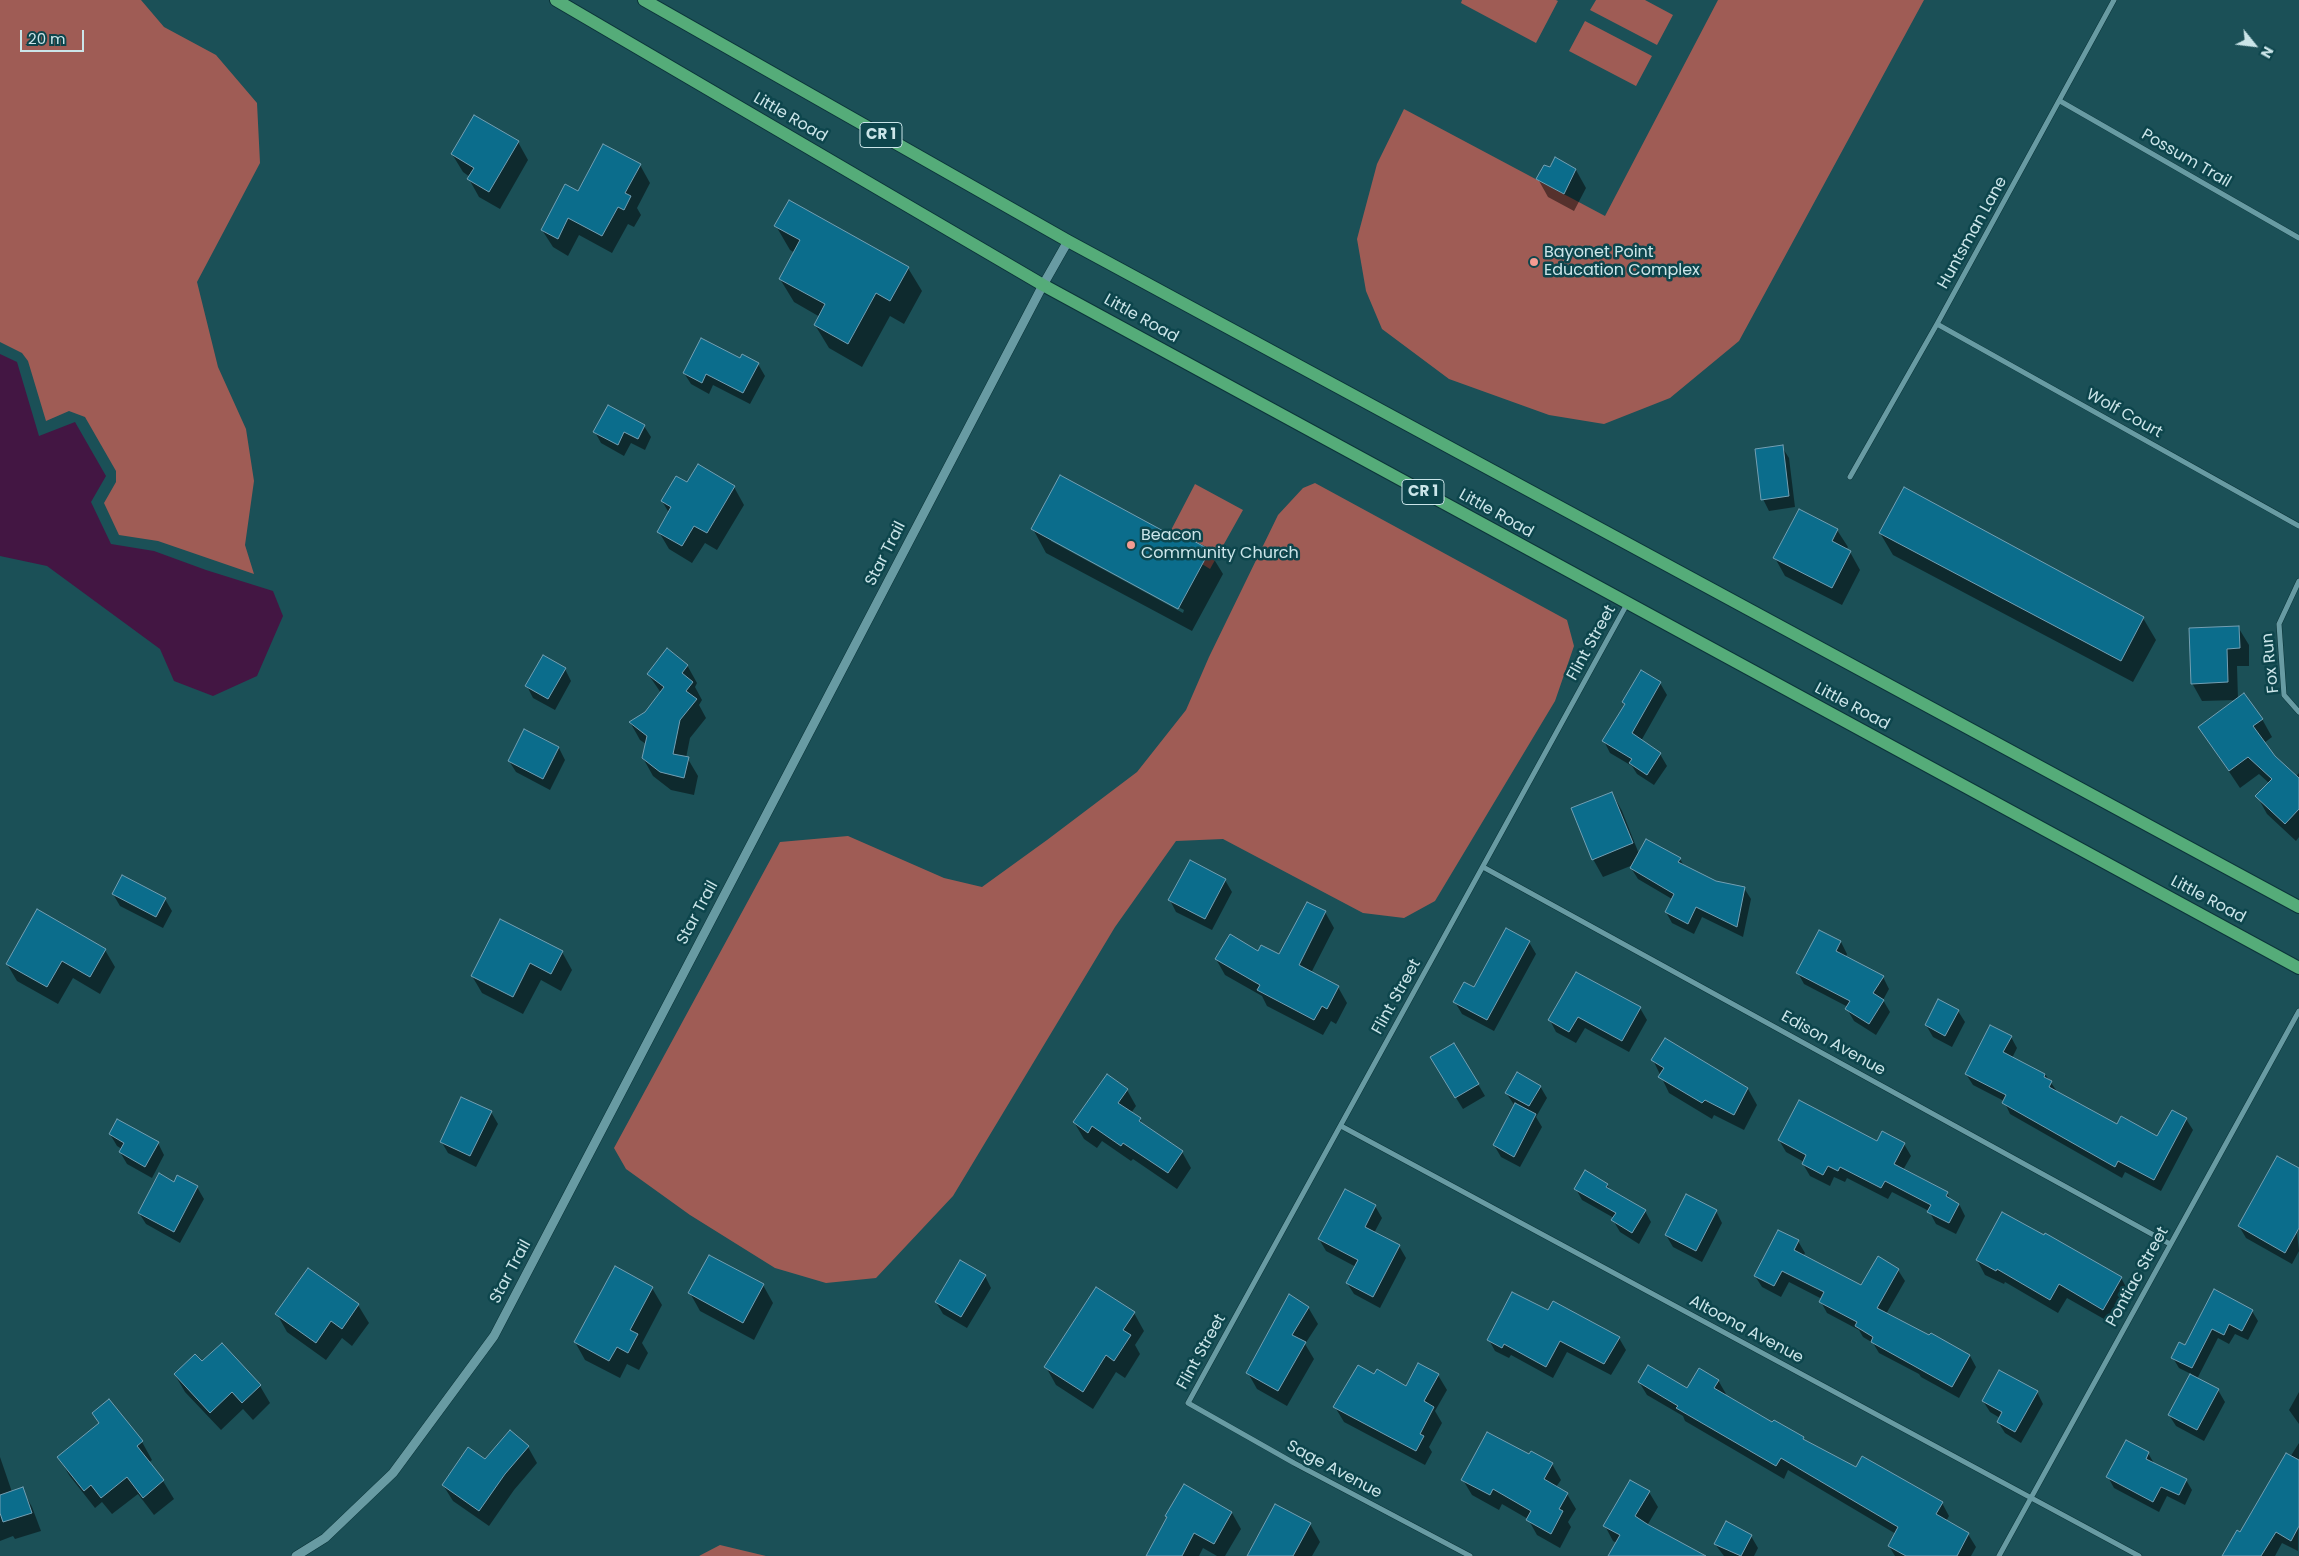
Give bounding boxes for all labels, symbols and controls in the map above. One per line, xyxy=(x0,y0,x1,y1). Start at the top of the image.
scale bar xyxy=(22,20,86,52)
north arrow xyxy=(2229,20,2279,70)
text: 20 m xyxy=(28,28,66,49)
text: N xyxy=(2256,43,2278,62)
street label: Little Road xyxy=(750,89,830,147)
road number: CR 1 xyxy=(860,122,902,148)
street label: Possum Trail xyxy=(2138,126,2234,192)
street label: Huntsman Lane xyxy=(1934,173,2012,293)
place label: Bayonet Point Education Complex xyxy=(1544,243,1700,281)
marker: Bayonet Point Education Complex xyxy=(1528,256,1540,268)
street label: Little Road xyxy=(1100,291,1182,347)
street label: Wolf Court xyxy=(2083,385,2165,443)
road number: CR 1 xyxy=(1402,480,1444,504)
street label: Little Road xyxy=(1455,486,1537,542)
street label: Star Trail xyxy=(862,519,910,589)
place label: Beacon Community Church xyxy=(1141,526,1299,564)
marker: Beacon Community Church xyxy=(1125,539,1137,551)
street label: Flint Street xyxy=(1563,602,1621,684)
street label: Fox Run xyxy=(2258,632,2284,694)
street label: Little Road xyxy=(1811,679,1893,735)
street label: Little Road xyxy=(2167,872,2249,928)
street label: Star Trail xyxy=(673,878,723,948)
street label: Flint Street xyxy=(1368,956,1426,1038)
street label: Edison Avenue xyxy=(1778,1007,1888,1081)
street label: Pontiac Street xyxy=(2103,1224,2173,1330)
street label: Star Trail xyxy=(486,1237,536,1307)
street label: Altoona Avenue xyxy=(1686,1292,1806,1368)
street label: Flint Street xyxy=(1173,1311,1231,1393)
street label: Sage Avenue xyxy=(1283,1437,1385,1503)

